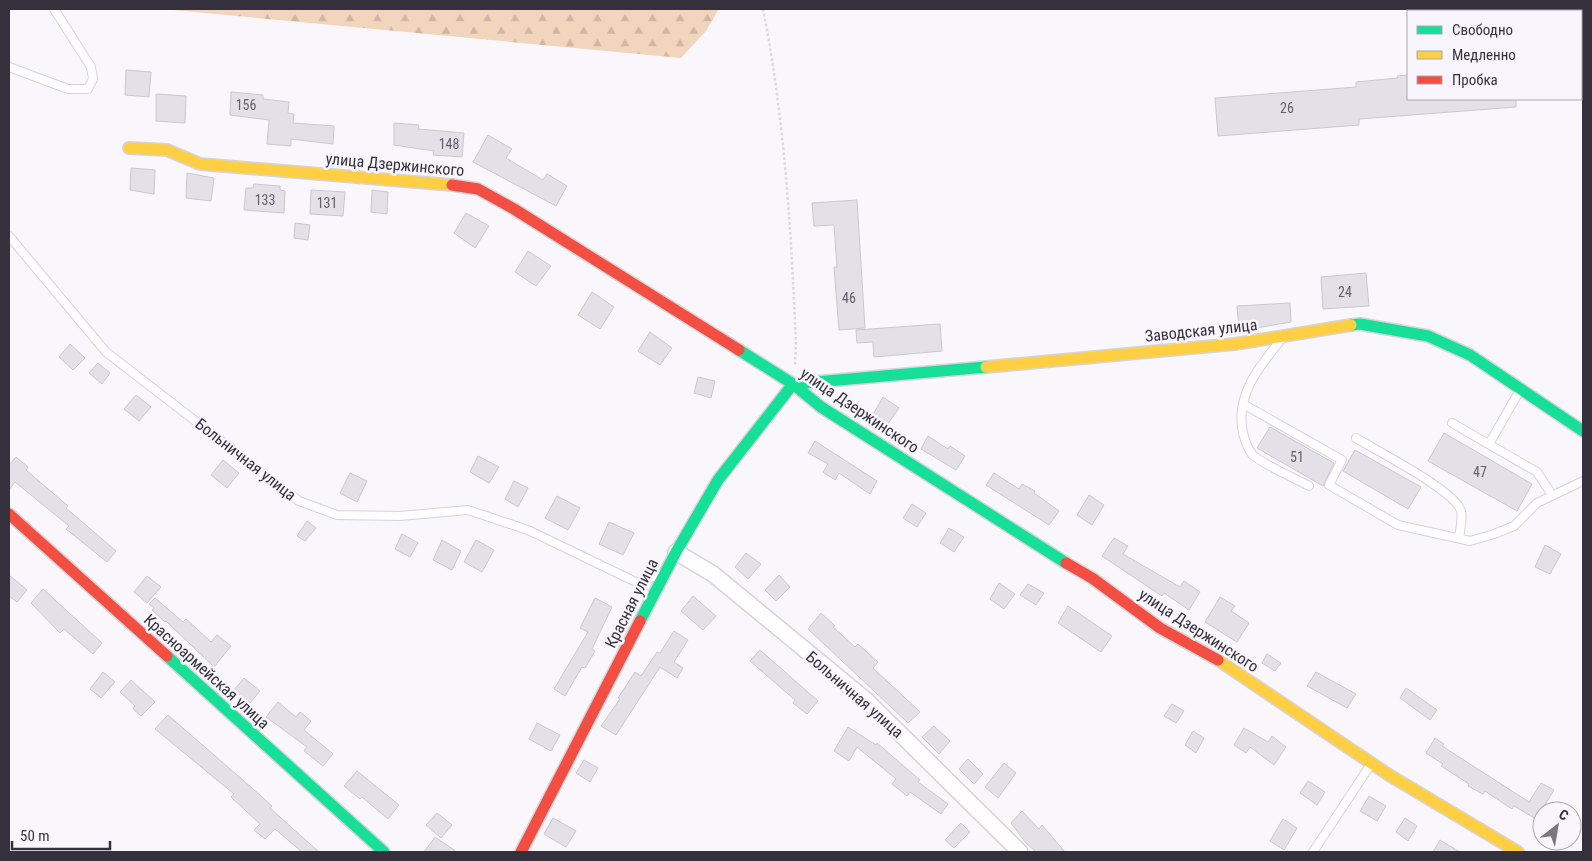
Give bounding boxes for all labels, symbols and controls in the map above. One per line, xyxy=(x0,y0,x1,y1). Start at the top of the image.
legend xyxy=(1407,10,1582,100)
text: Свободно xyxy=(1452,21,1513,39)
text: Медленно xyxy=(1452,46,1516,64)
text: Пробка xyxy=(1452,71,1498,89)
house number: 156 xyxy=(236,97,256,113)
house number: 26 xyxy=(1280,100,1294,116)
house number: 148 xyxy=(439,136,459,152)
street label: улица Дзержинского xyxy=(325,149,465,180)
house number: 133 xyxy=(255,192,275,208)
house number: 131 xyxy=(317,195,337,211)
house number: 24 xyxy=(1338,284,1352,300)
house number: 46 xyxy=(842,290,856,306)
street label: Заводская улица xyxy=(1144,315,1258,346)
street label: улица Дзержинского xyxy=(797,364,923,457)
street label: Больничная улица xyxy=(192,414,300,505)
house number: 51 xyxy=(1290,449,1304,465)
house number: 47 xyxy=(1473,464,1487,480)
street label: Красная улица xyxy=(601,555,662,651)
street label: улица Дзержинского xyxy=(1135,585,1262,676)
street label: Красноармейская улица xyxy=(140,610,273,733)
street label: Больничная улица xyxy=(802,647,907,742)
north arrow xyxy=(1532,801,1582,851)
text: С xyxy=(1556,806,1571,824)
scale bar xyxy=(12,818,110,850)
text: 50 m xyxy=(20,827,50,845)

